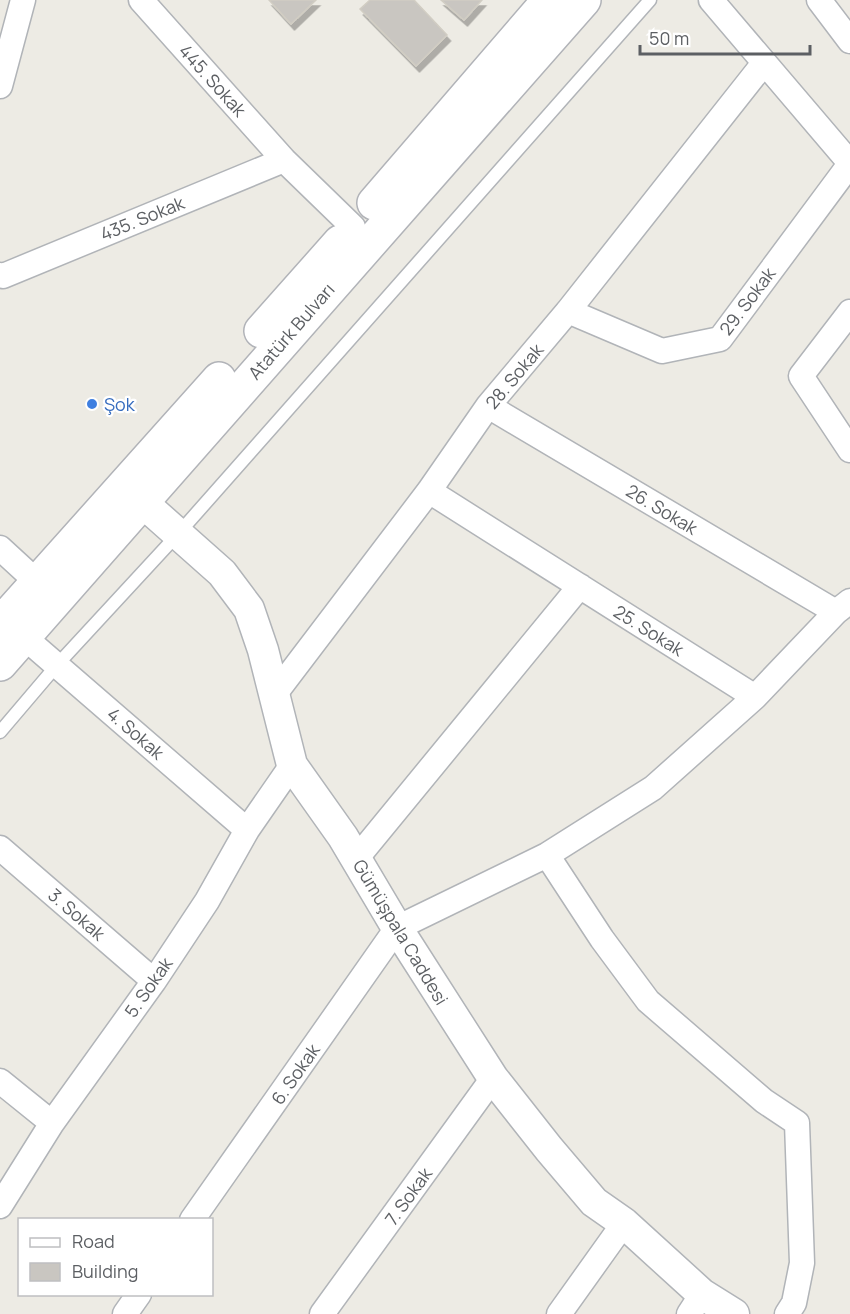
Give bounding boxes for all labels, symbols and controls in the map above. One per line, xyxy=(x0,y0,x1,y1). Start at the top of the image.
scale bar xyxy=(640,18,810,56)
text: 50 m xyxy=(649,26,689,50)
street label: 445. Sokak xyxy=(174,39,253,122)
street label: 435. Sokak xyxy=(96,190,189,246)
street label: 29. Sokak xyxy=(714,261,781,340)
street label: Atatürk Bulvarı xyxy=(242,278,340,384)
street label: 28. Sokak xyxy=(480,337,549,414)
place label: Şok xyxy=(104,392,136,416)
marker: Şok xyxy=(85,397,99,411)
street label: 26. Sokak xyxy=(622,478,703,540)
street label: 25. Sokak xyxy=(609,599,690,662)
street label: 4. Sokak xyxy=(102,702,170,765)
street label: Gümüşpala Caddesi xyxy=(348,855,454,1009)
street label: 3. Sokak xyxy=(44,883,111,946)
street label: 5. Sokak xyxy=(119,951,178,1022)
street label: 6. Sokak xyxy=(265,1038,325,1109)
street label: 7. Sokak xyxy=(379,1162,438,1230)
legend xyxy=(18,1218,213,1296)
text: Road xyxy=(72,1229,115,1253)
text: Building xyxy=(72,1259,138,1283)

